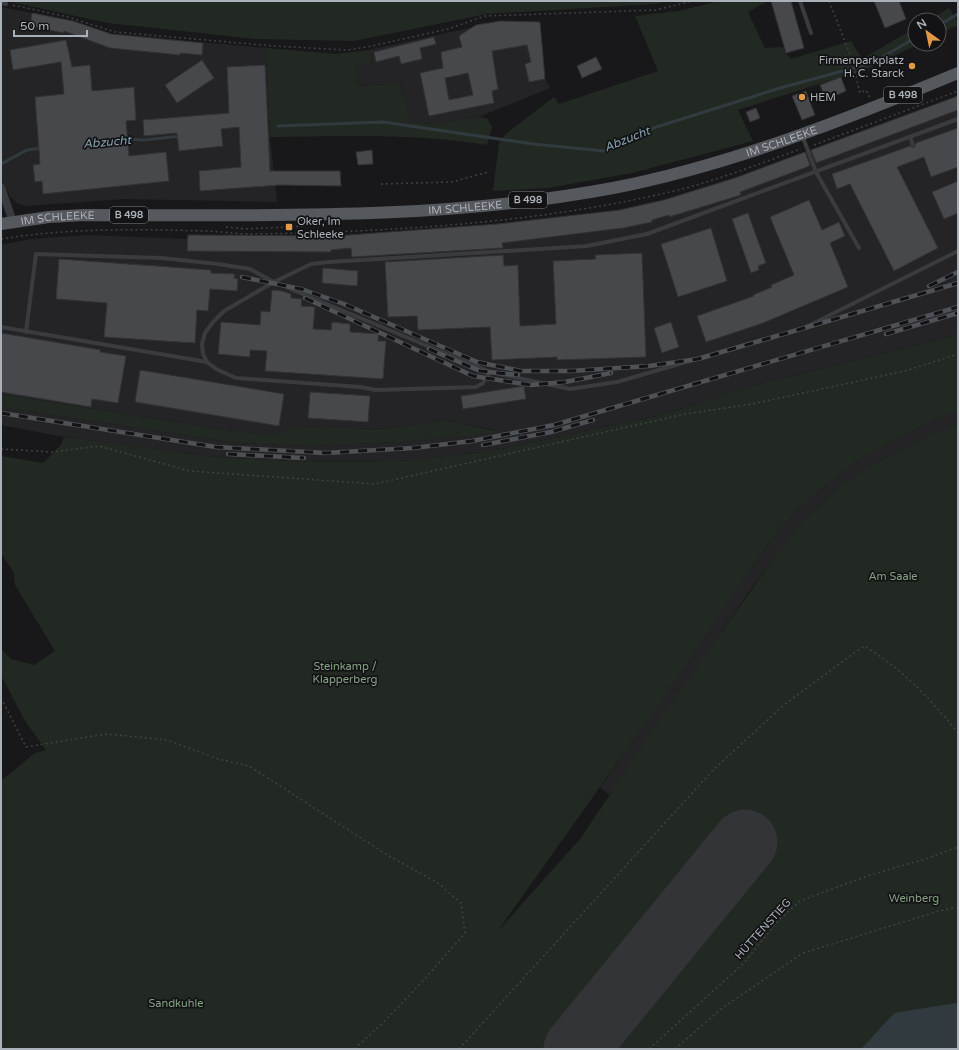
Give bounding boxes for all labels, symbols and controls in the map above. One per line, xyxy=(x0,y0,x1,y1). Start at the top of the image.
scale bar xyxy=(14,12,87,38)
north arrow xyxy=(907,12,947,52)
text: N xyxy=(915,16,929,32)
text: 50 m xyxy=(20,19,49,33)
place label: Firmenparkplatz H. C. Starck xyxy=(819,54,905,80)
marker: Firmenparkplatz H. C. Starck xyxy=(907,61,917,71)
road number: B 498 xyxy=(884,87,922,103)
place label: HEM xyxy=(810,91,836,104)
marker: HEM xyxy=(797,92,807,102)
water label: Abzucht xyxy=(602,123,653,154)
street label: IM SCHLEEKE xyxy=(744,123,819,159)
water label: Abzucht xyxy=(83,133,133,151)
road number: B 498 xyxy=(509,192,547,208)
street label: IM SCHLEEKE xyxy=(428,198,503,217)
road number: B 498 xyxy=(110,207,148,223)
street label: IM SCHLEEKE xyxy=(20,208,95,228)
place label: Oker, Im Schleeke xyxy=(297,215,344,241)
marker: Oker, Im Schleeke xyxy=(284,222,294,232)
park label: Am Saale xyxy=(868,570,918,583)
park label: Steinkamp / Klapperberg xyxy=(313,660,377,686)
park label: Weinberg xyxy=(889,892,939,905)
street label: HÜTTENSTIEG xyxy=(732,896,794,962)
park label: Sandkuhle xyxy=(149,997,203,1010)

